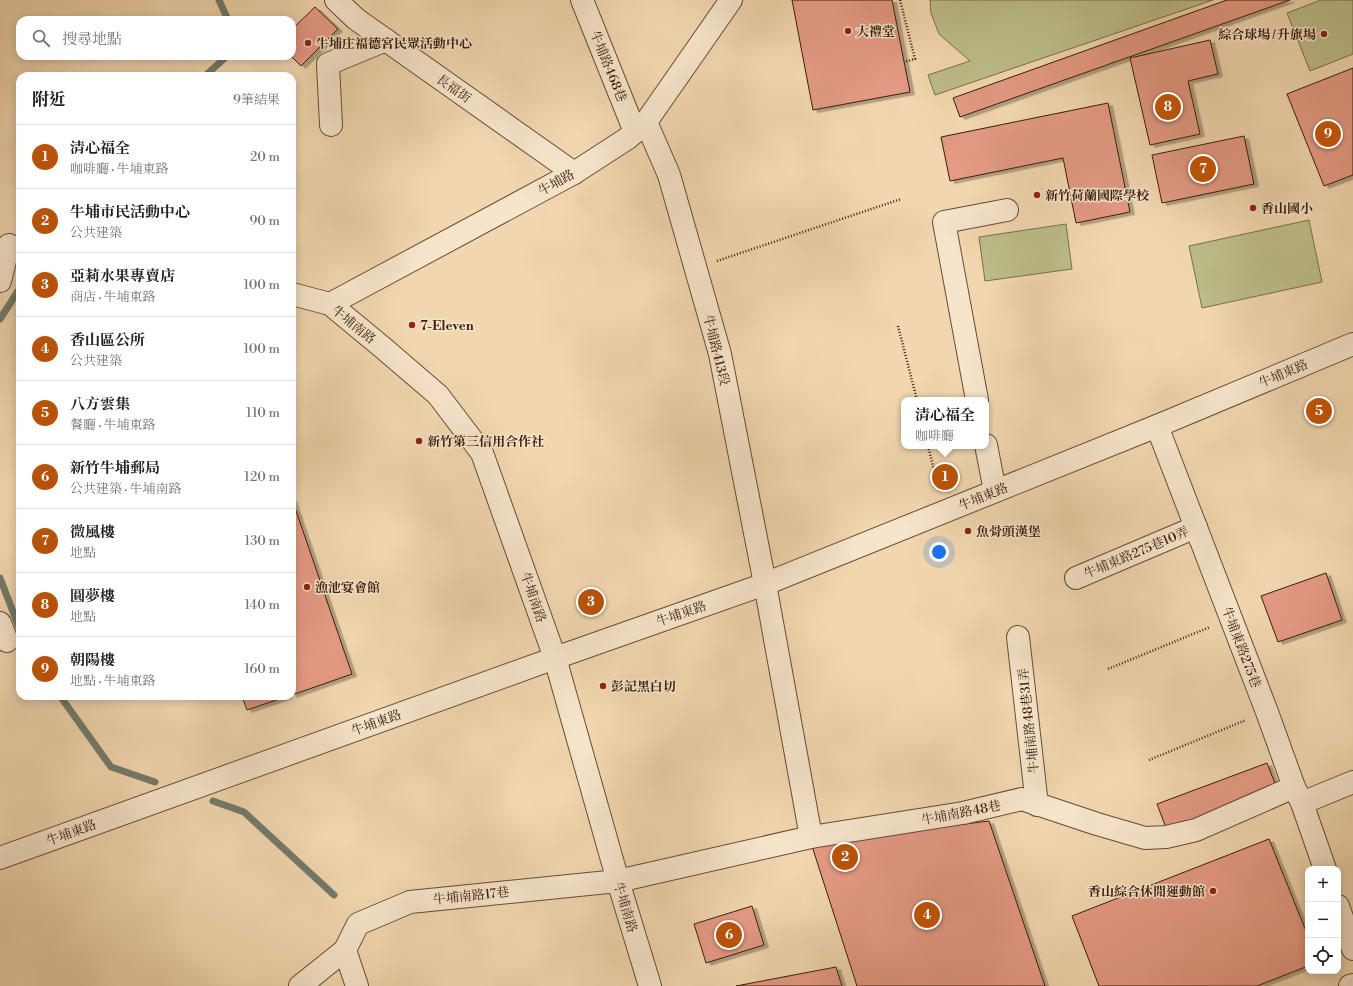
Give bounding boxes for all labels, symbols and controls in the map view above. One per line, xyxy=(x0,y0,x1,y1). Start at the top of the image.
search box xyxy=(16,16,296,60)
place label: 大禮堂 xyxy=(856,24,895,40)
marker: 大禮堂 xyxy=(843,26,853,36)
icon: search xyxy=(30,27,52,49)
place label: 綜合球場 / 升旗場 xyxy=(1218,27,1316,43)
street label: 牛埔路468巷 xyxy=(586,28,630,104)
marker: 綜合球場 / 升旗場 xyxy=(1319,29,1329,39)
text: 搜尋地點 xyxy=(62,30,122,49)
place label: 牛埔庄福德宮民眾活動中心 xyxy=(316,36,472,52)
marker: 牛埔庄福德宮民眾活動中心 xyxy=(303,38,313,48)
street label: 長福街 xyxy=(433,71,474,107)
text: 附近 xyxy=(32,89,66,111)
text: 9筆結果 xyxy=(233,92,280,108)
pin: 8 xyxy=(1155,92,1181,122)
pin: 9 xyxy=(1315,119,1341,149)
text: 清心福全 xyxy=(70,139,130,158)
text: 1 xyxy=(42,149,48,165)
text: 20 m xyxy=(250,149,280,165)
pin: 7 xyxy=(1190,154,1216,184)
text: 咖啡廳 · 牛埔東路 xyxy=(70,161,169,177)
street label: 牛埔路 xyxy=(536,166,577,199)
place label: 新竹荷蘭國際學校 xyxy=(1045,188,1149,204)
marker: 新竹荷蘭國際學校 xyxy=(1032,190,1042,200)
place label: 香山國小 xyxy=(1261,201,1313,217)
text: 牛埔市民活動中心 xyxy=(70,203,190,222)
marker: 香山國小 xyxy=(1248,203,1258,213)
text: 2 xyxy=(41,213,49,229)
text: 90 m xyxy=(249,213,280,229)
text: 公共建築 xyxy=(70,225,122,241)
text: 亞莉水果專賣店 xyxy=(70,267,175,286)
text: 3 xyxy=(41,277,49,293)
text: 100 m xyxy=(244,277,280,293)
text: 商店 · 牛埔東路 xyxy=(70,289,156,305)
street label: 牛埔南路 xyxy=(328,302,379,347)
street label: 牛埔路413段 xyxy=(699,313,733,387)
place label: 7-Eleven xyxy=(420,318,474,334)
marker: 7-Eleven xyxy=(407,320,417,330)
text: 香山區公所 xyxy=(70,331,145,350)
text: 4 xyxy=(41,341,49,357)
text: 100 m xyxy=(244,341,280,357)
text: 公共建築 xyxy=(70,353,122,369)
street label: 牛埔東路 xyxy=(1256,356,1310,391)
text: 八方雲集 xyxy=(70,395,130,414)
pin: 5 xyxy=(1306,396,1332,426)
popup xyxy=(901,397,989,449)
text: 5 xyxy=(41,405,49,421)
text: 110 m xyxy=(246,405,280,421)
text: 清心福全 xyxy=(915,406,975,425)
text: 餐廳 · 牛埔東路 xyxy=(70,417,156,433)
text: 咖啡廳 xyxy=(915,428,954,444)
place label: 新竹第三信用合作社 xyxy=(427,434,544,450)
marker: 新竹第三信用合作社 xyxy=(414,436,424,446)
text: 新竹牛埔郵局 xyxy=(70,459,160,478)
pin: 1 xyxy=(932,462,958,492)
text: 6 xyxy=(41,469,49,485)
text: 120 m xyxy=(244,469,280,485)
street label: 牛埔東路 xyxy=(956,480,1010,514)
text: 公共建築 · 牛埔南路 xyxy=(70,481,182,497)
text: 微風樓 xyxy=(70,523,115,542)
place label: 魚骨頭漢堡 xyxy=(976,524,1041,540)
street label: 牛埔東路275巷10弄 xyxy=(1081,524,1191,582)
marker: 魚骨頭漢堡 xyxy=(963,526,973,536)
text: 7 xyxy=(41,533,49,549)
text: 130 m xyxy=(245,533,280,549)
your location xyxy=(929,542,949,562)
text: 地點 xyxy=(70,545,96,561)
street label: 牛埔南路 xyxy=(517,570,549,625)
place label: 漁池宴會館 xyxy=(315,580,380,596)
marker: 漁池宴會館 xyxy=(302,582,312,592)
text: 圓夢樓 xyxy=(70,587,115,606)
pin: 3 xyxy=(578,587,604,617)
text: 8 xyxy=(41,597,49,613)
text: 140 m xyxy=(244,597,280,613)
street label: 牛埔東路 xyxy=(654,598,709,630)
street label: 牛埔東路275巷 xyxy=(1218,604,1264,690)
text: 地點 xyxy=(70,609,96,625)
text: 朝陽樓 xyxy=(70,651,115,670)
text: 9 xyxy=(41,661,49,677)
text: 160 m xyxy=(244,661,280,677)
street label: 牛埔南路48巷31弄 xyxy=(1015,667,1042,775)
text: 地點 · 牛埔東路 xyxy=(70,673,156,689)
place label: 彭記黑白切 xyxy=(611,679,676,695)
marker: 彭記黑白切 xyxy=(598,681,608,691)
street label: 牛埔東路 xyxy=(349,707,404,739)
street label: 牛埔南路48巷 xyxy=(920,797,1002,829)
street label: 牛埔東路 xyxy=(44,817,99,849)
pin: 2 xyxy=(832,842,858,872)
map controls xyxy=(1305,866,1341,974)
button: + xyxy=(1305,866,1341,902)
street label: 牛埔南路 xyxy=(610,880,640,935)
street label: 牛埔南路17巷 xyxy=(432,884,510,908)
place label: 香山綜合休閒運動館 xyxy=(1088,884,1205,900)
marker: 香山綜合休閒運動館 xyxy=(1208,886,1218,896)
pin: 4 xyxy=(914,900,940,930)
button: − xyxy=(1305,902,1341,938)
pin: 6 xyxy=(716,920,742,950)
button: locate xyxy=(1305,938,1341,974)

